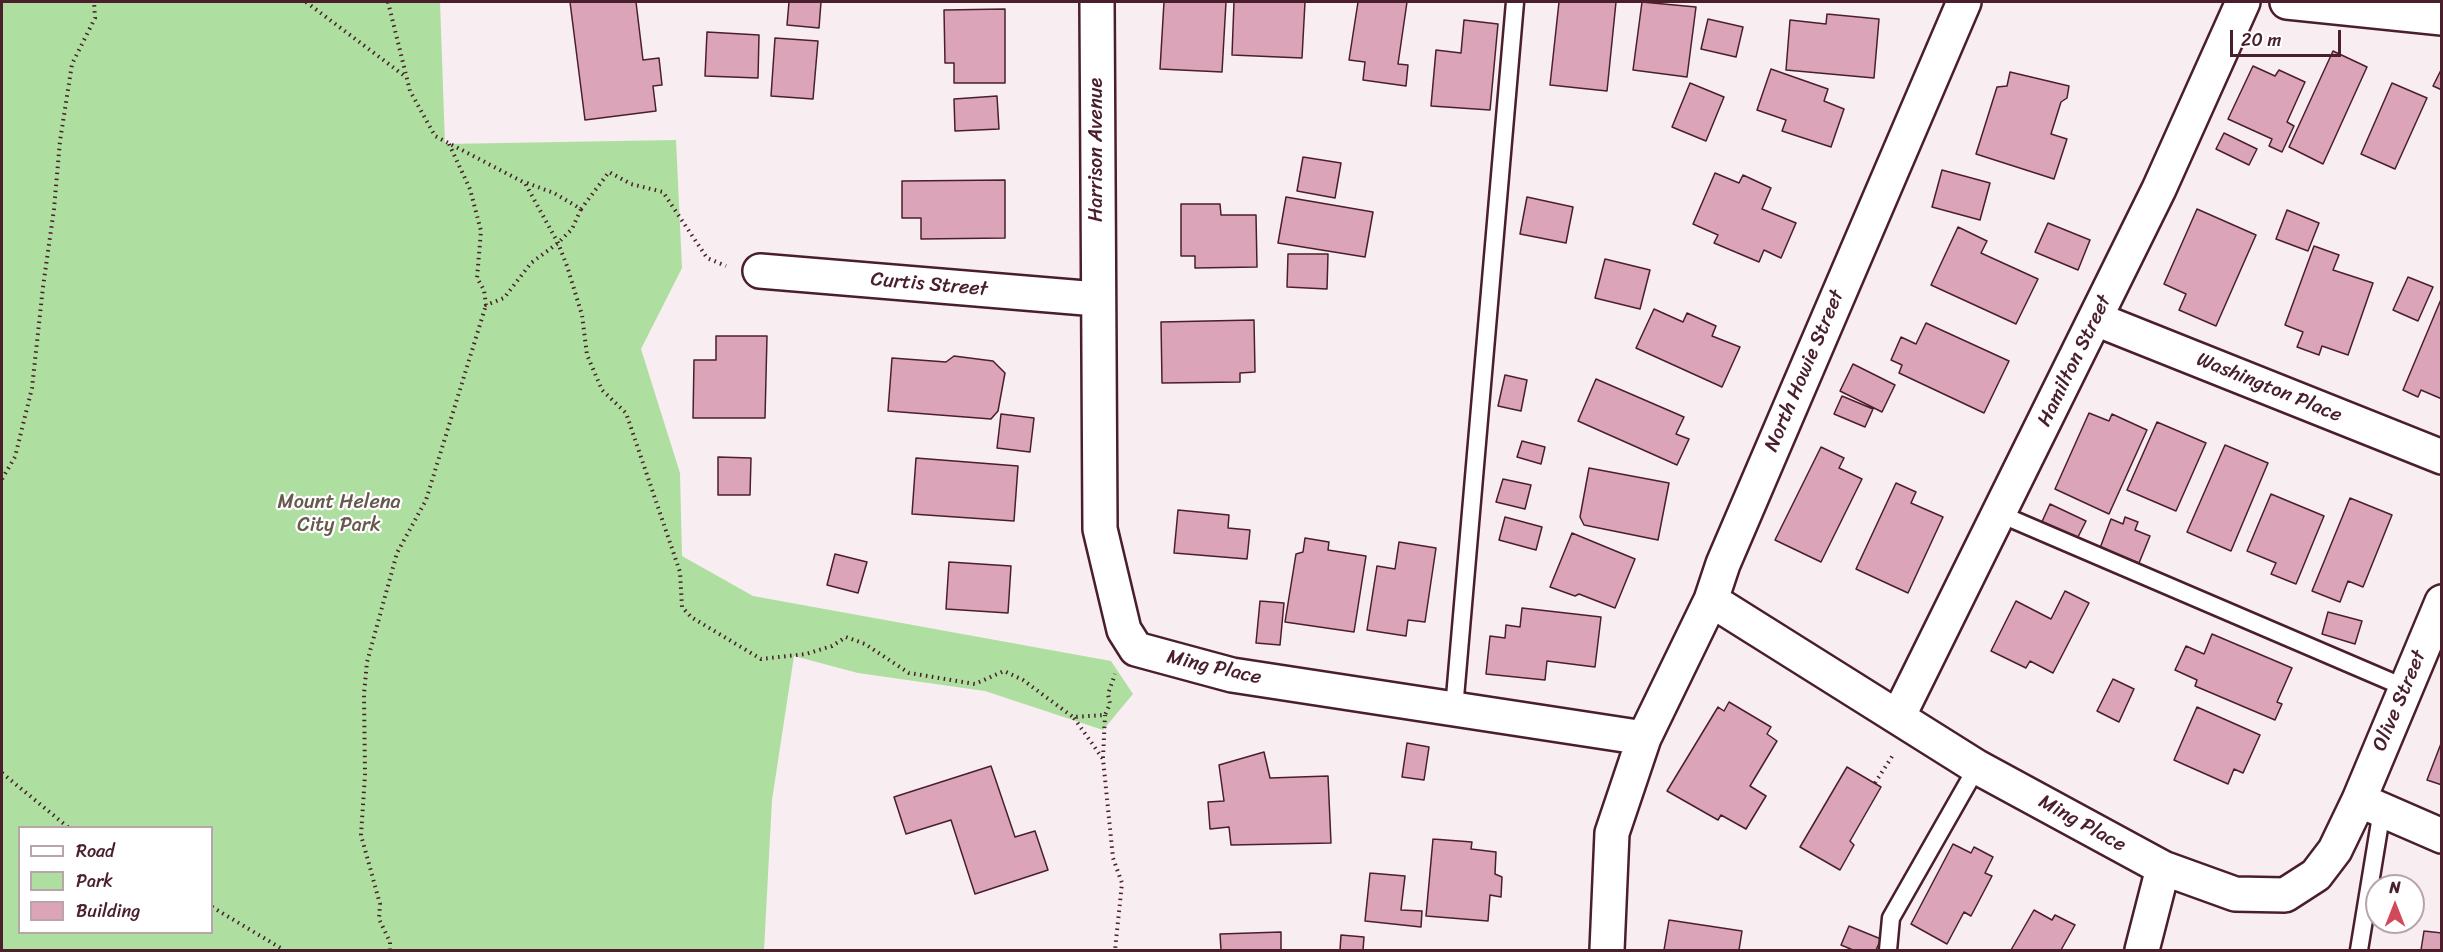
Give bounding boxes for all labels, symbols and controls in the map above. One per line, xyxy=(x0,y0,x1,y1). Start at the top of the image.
scale bar xyxy=(2233,18,2344,56)
text: 20 m xyxy=(2241,24,2281,56)
street label: Harrison Avenue xyxy=(1085,78,1109,222)
street label: Curtis Street xyxy=(870,268,988,302)
street label: North Howie Street xyxy=(1760,287,1850,455)
street label: Hamilton Street xyxy=(2033,292,2117,430)
street label: Washington Place xyxy=(2193,348,2345,428)
park label: Mount Helena City Park xyxy=(277,491,401,538)
street label: Ming Place xyxy=(1165,646,1263,690)
street label: Olive Street xyxy=(2368,647,2432,755)
street label: Ming Place xyxy=(2034,790,2130,858)
legend xyxy=(18,826,213,934)
text: Road xyxy=(76,835,115,867)
text: Park xyxy=(76,865,113,897)
text: N xyxy=(2389,873,2401,902)
north arrow xyxy=(2365,874,2425,934)
text: Building xyxy=(76,895,140,927)

